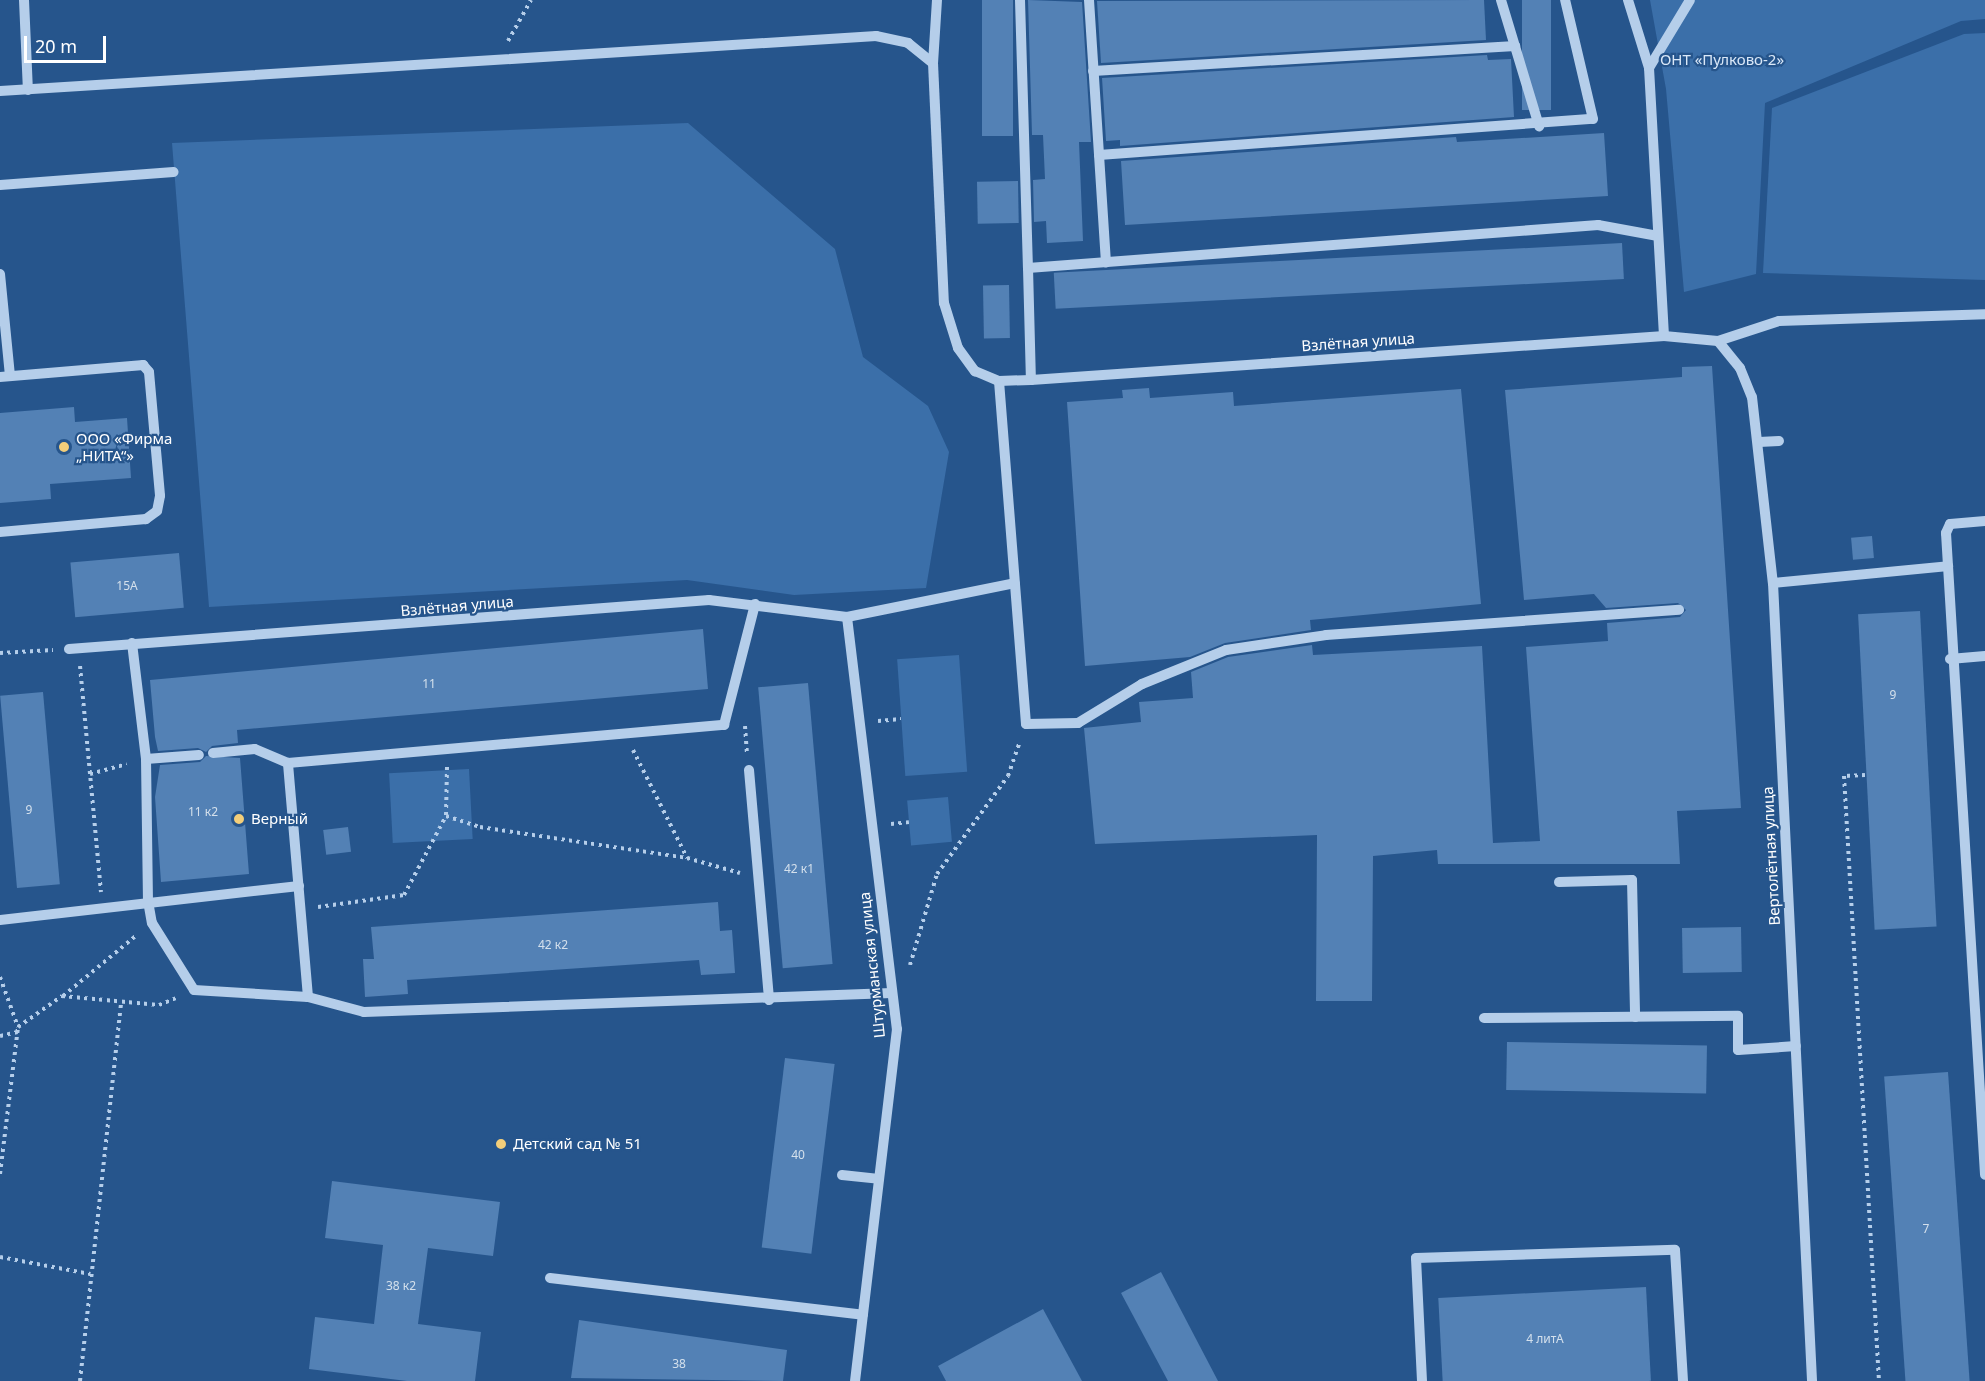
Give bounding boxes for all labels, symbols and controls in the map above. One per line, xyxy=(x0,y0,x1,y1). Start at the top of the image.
scale bar xyxy=(27,24,110,62)
text: 20 m xyxy=(35,34,77,58)
park label: ОНТ «Пулково-2» xyxy=(1660,51,1784,69)
street label: Взлётная улица xyxy=(1301,329,1415,355)
place label: ООО «Фирма „НИТА“» xyxy=(76,429,172,464)
marker: ООО «Фирма „НИТА“» xyxy=(57,440,71,454)
house number: 15А xyxy=(116,579,138,593)
street label: Взлётная улица xyxy=(400,592,514,620)
house number: 11 xyxy=(422,677,436,691)
house number: 9 xyxy=(1890,688,1896,702)
street label: Вертолётная улица xyxy=(1758,786,1784,926)
house number: 9 xyxy=(26,803,32,817)
house number: 11 к2 xyxy=(188,805,218,819)
place label: Верный xyxy=(251,810,308,828)
marker: Верный xyxy=(232,812,246,826)
house number: 42 к1 xyxy=(784,862,814,876)
street label: Штурманская улица xyxy=(855,891,889,1039)
house number: 42 к2 xyxy=(538,938,568,952)
place label: Детский сад № 51 xyxy=(513,1135,642,1153)
marker: Детский сад № 51 xyxy=(494,1137,508,1151)
house number: 40 xyxy=(791,1148,805,1162)
house number: 7 xyxy=(1923,1222,1929,1236)
house number: 38 к2 xyxy=(386,1279,416,1293)
house number: 4 литА xyxy=(1526,1332,1564,1346)
house number: 38 xyxy=(672,1357,686,1371)

